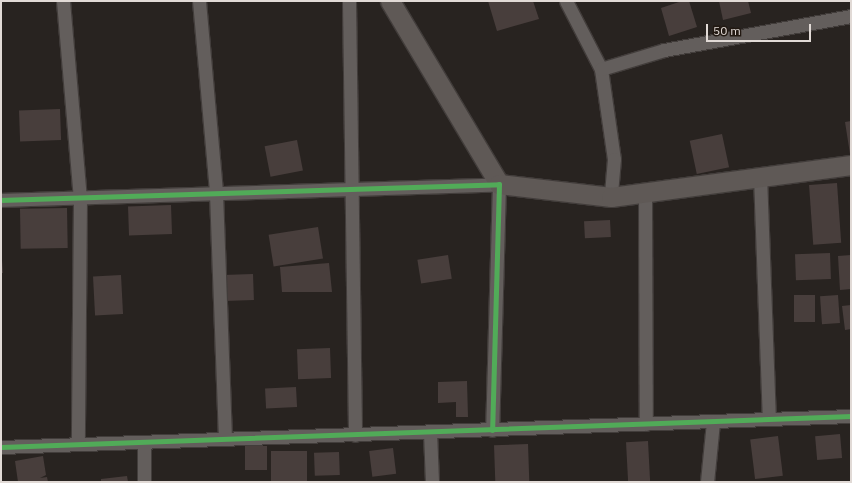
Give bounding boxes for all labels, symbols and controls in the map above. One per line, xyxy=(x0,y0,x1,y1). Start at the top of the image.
scale bar xyxy=(708,16,813,42)
text: 50 m xyxy=(713,23,741,38)

